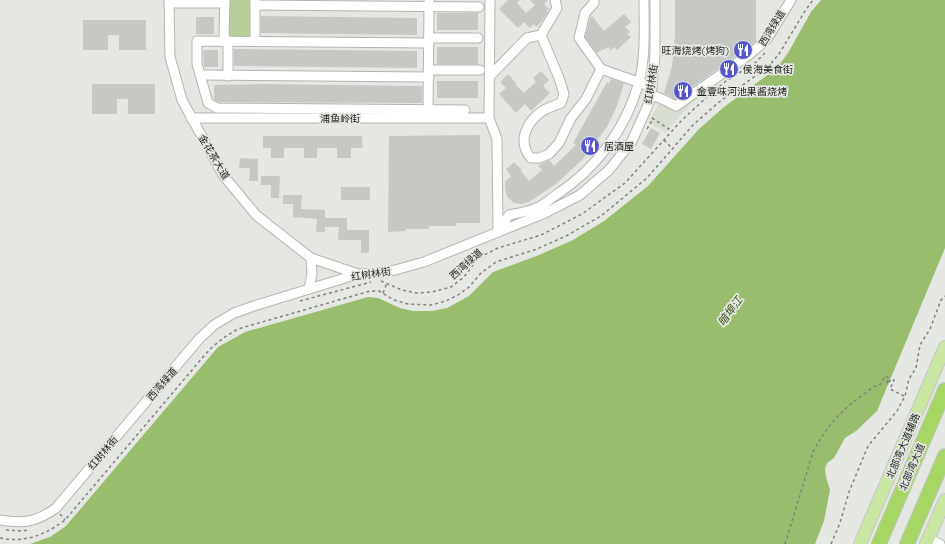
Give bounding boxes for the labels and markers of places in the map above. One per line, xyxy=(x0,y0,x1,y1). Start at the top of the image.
restaurant icon: 旺海烧烤(烤狗) xyxy=(732,39,754,61)
place label: 旺海烧烤(烤狗) xyxy=(662,44,729,57)
restaurant icon: 侯海美食街 xyxy=(718,58,740,80)
place label: 侯海美食街 xyxy=(743,63,793,76)
restaurant icon: 金壹味河池果酱烧烤 xyxy=(672,80,694,102)
place label: 金壹味河池果酱烧烤 xyxy=(697,85,787,98)
restaurant icon: 居酒屋 xyxy=(579,135,601,157)
place label: 居酒屋 xyxy=(604,140,634,153)

